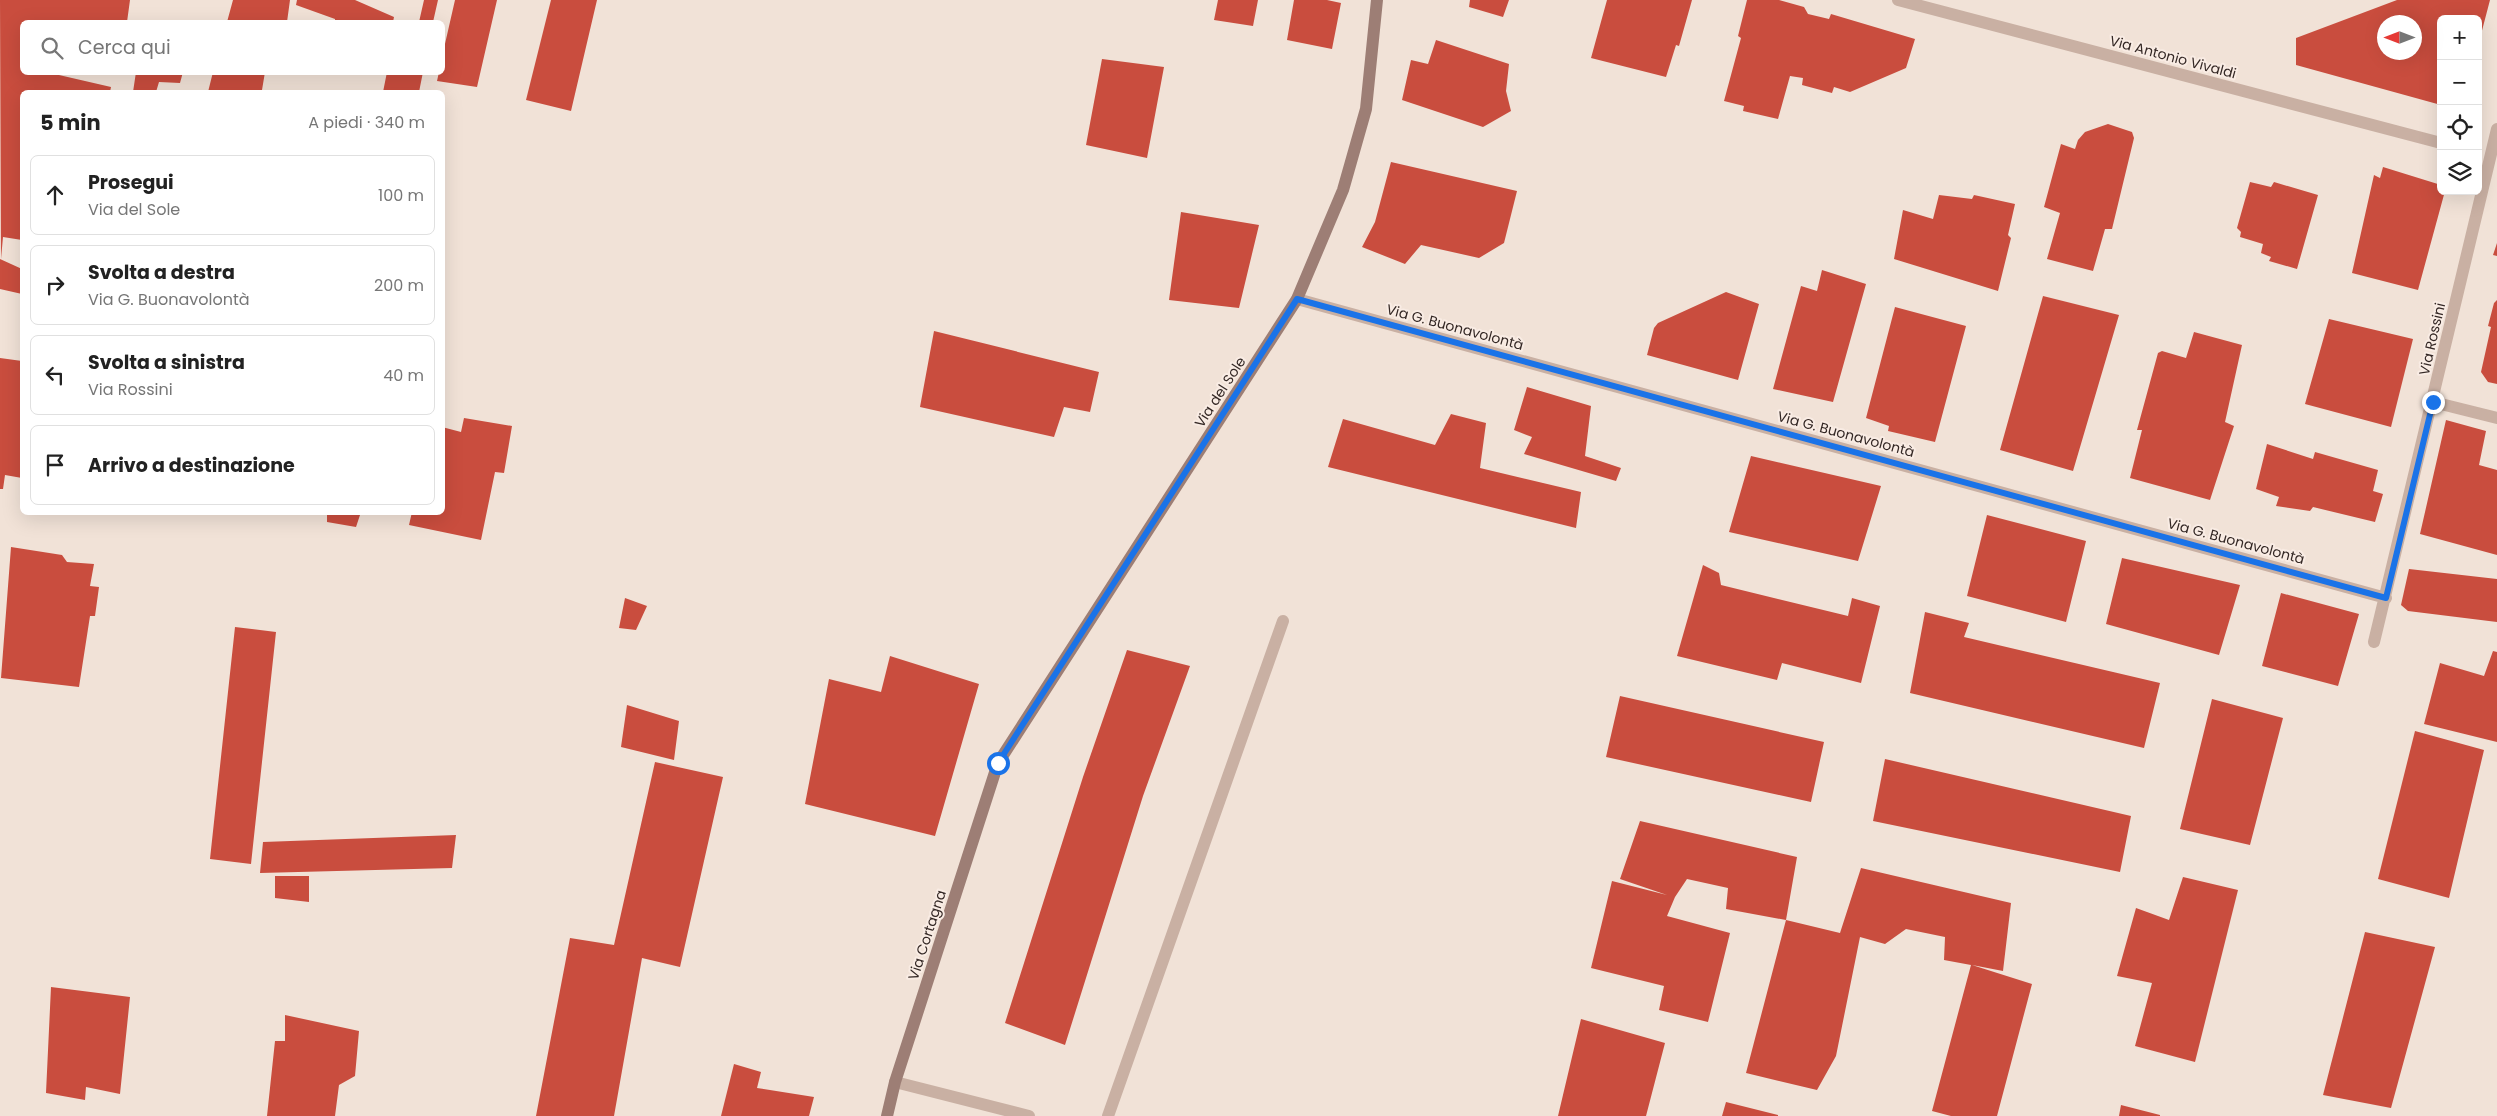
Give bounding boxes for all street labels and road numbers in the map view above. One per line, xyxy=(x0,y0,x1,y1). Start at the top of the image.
street label: Via Antonio Vivaldi xyxy=(2108,30,2238,84)
street label: Via G. Buonavolontà xyxy=(1384,299,1526,355)
street label: Via Rossini xyxy=(2414,301,2450,377)
street label: Via del Sole xyxy=(1190,352,1251,431)
street label: Via G. Buonavolontà xyxy=(1775,406,1917,462)
street label: Via G. Buonavolontà xyxy=(2165,513,2307,569)
street label: Via Cortagna xyxy=(903,887,951,983)

